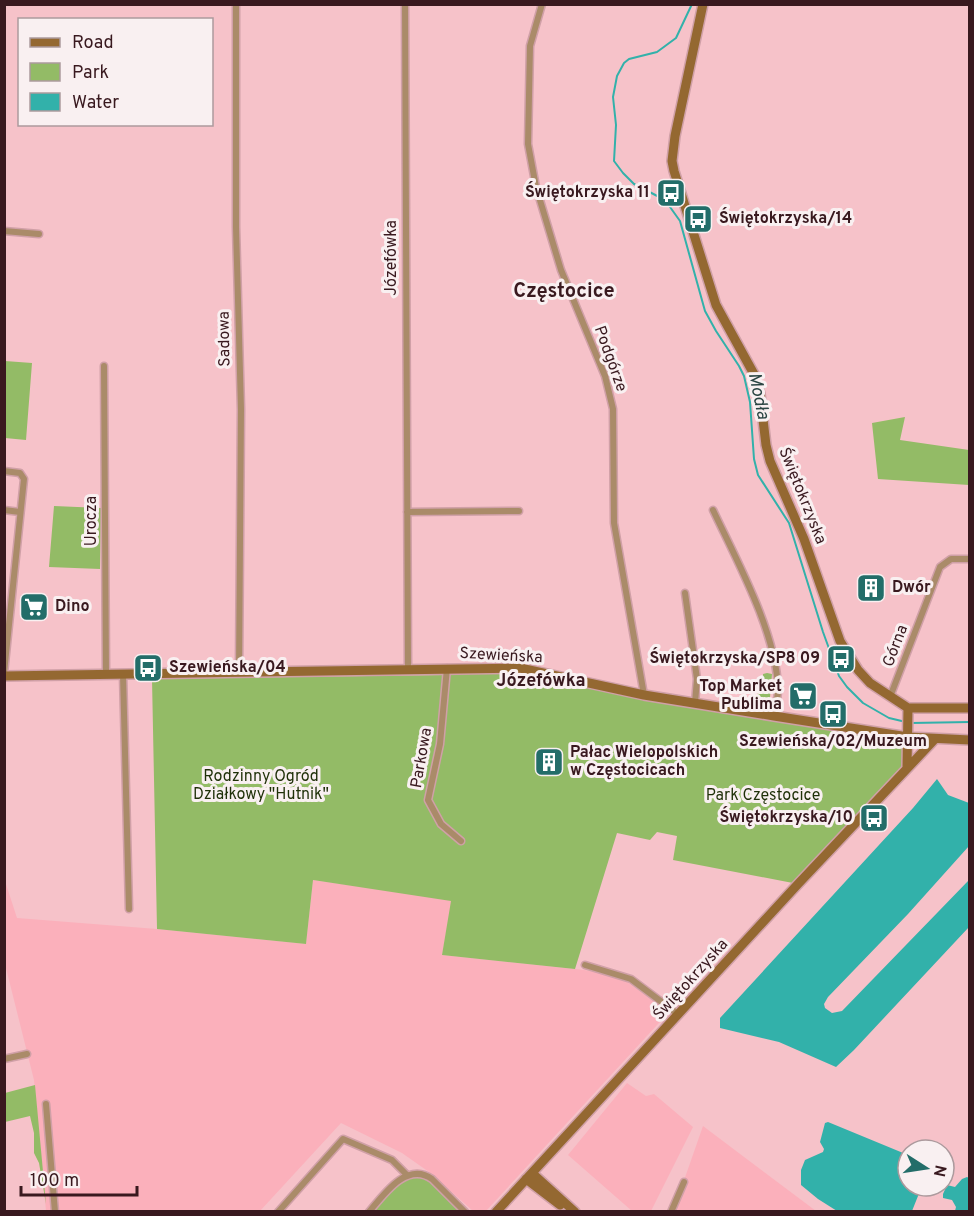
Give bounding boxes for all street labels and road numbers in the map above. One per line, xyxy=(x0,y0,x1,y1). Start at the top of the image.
street label: Józefówka xyxy=(382,220,402,296)
street label: Sadowa xyxy=(215,311,235,367)
street label: Podgórze xyxy=(589,323,631,395)
street label: Świętokrzyska xyxy=(774,444,832,547)
street label: Urocza xyxy=(82,496,102,546)
street label: Górna xyxy=(879,622,913,670)
street label: Szewieńska xyxy=(459,644,543,668)
street label: Parkowa xyxy=(407,726,437,790)
street label: Świętokrzyska xyxy=(648,934,733,1025)

